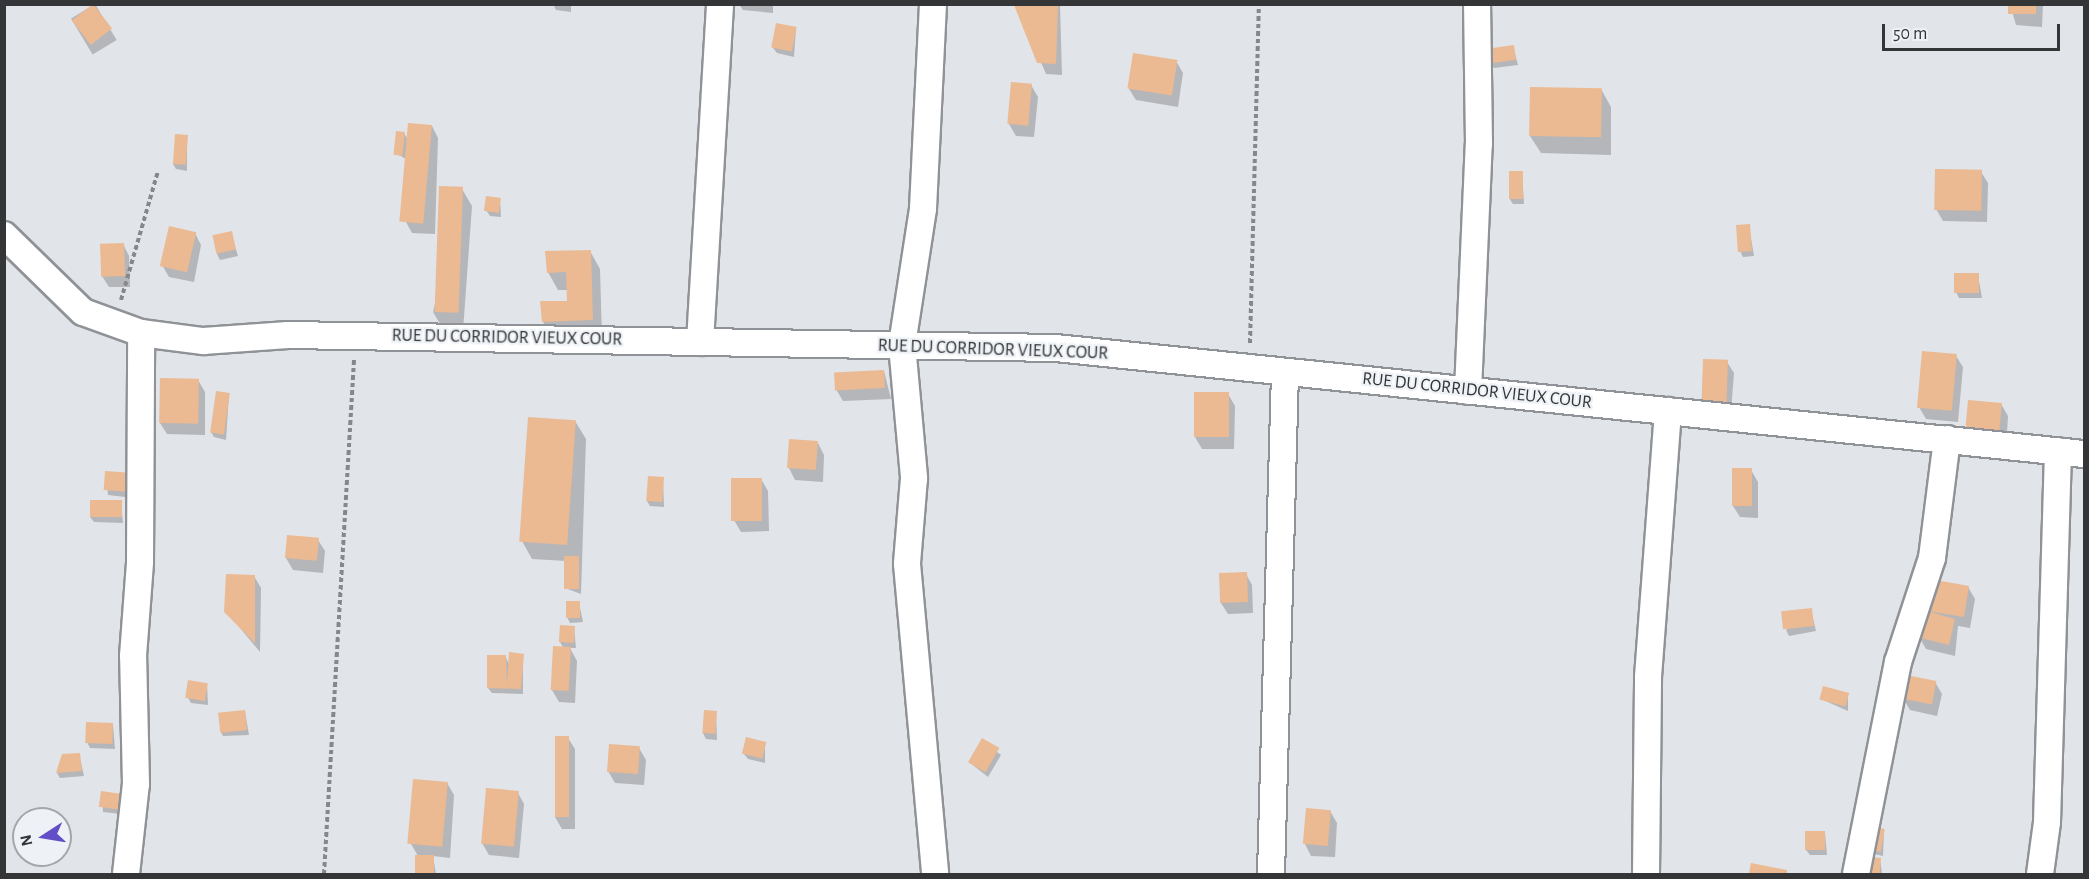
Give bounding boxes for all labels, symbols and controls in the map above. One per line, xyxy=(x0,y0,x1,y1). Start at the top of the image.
scale bar xyxy=(1885,12,2064,50)
text: 50 m xyxy=(1893,25,1927,43)
street label: RUE DU CORRIDOR VIEUX COUR xyxy=(392,325,622,351)
street label: RUE DU CORRIDOR VIEUX COUR xyxy=(877,335,1109,365)
street label: RUE DU CORRIDOR VIEUX COUR xyxy=(1361,368,1593,414)
north arrow xyxy=(12,807,72,867)
text: N xyxy=(17,833,35,847)

